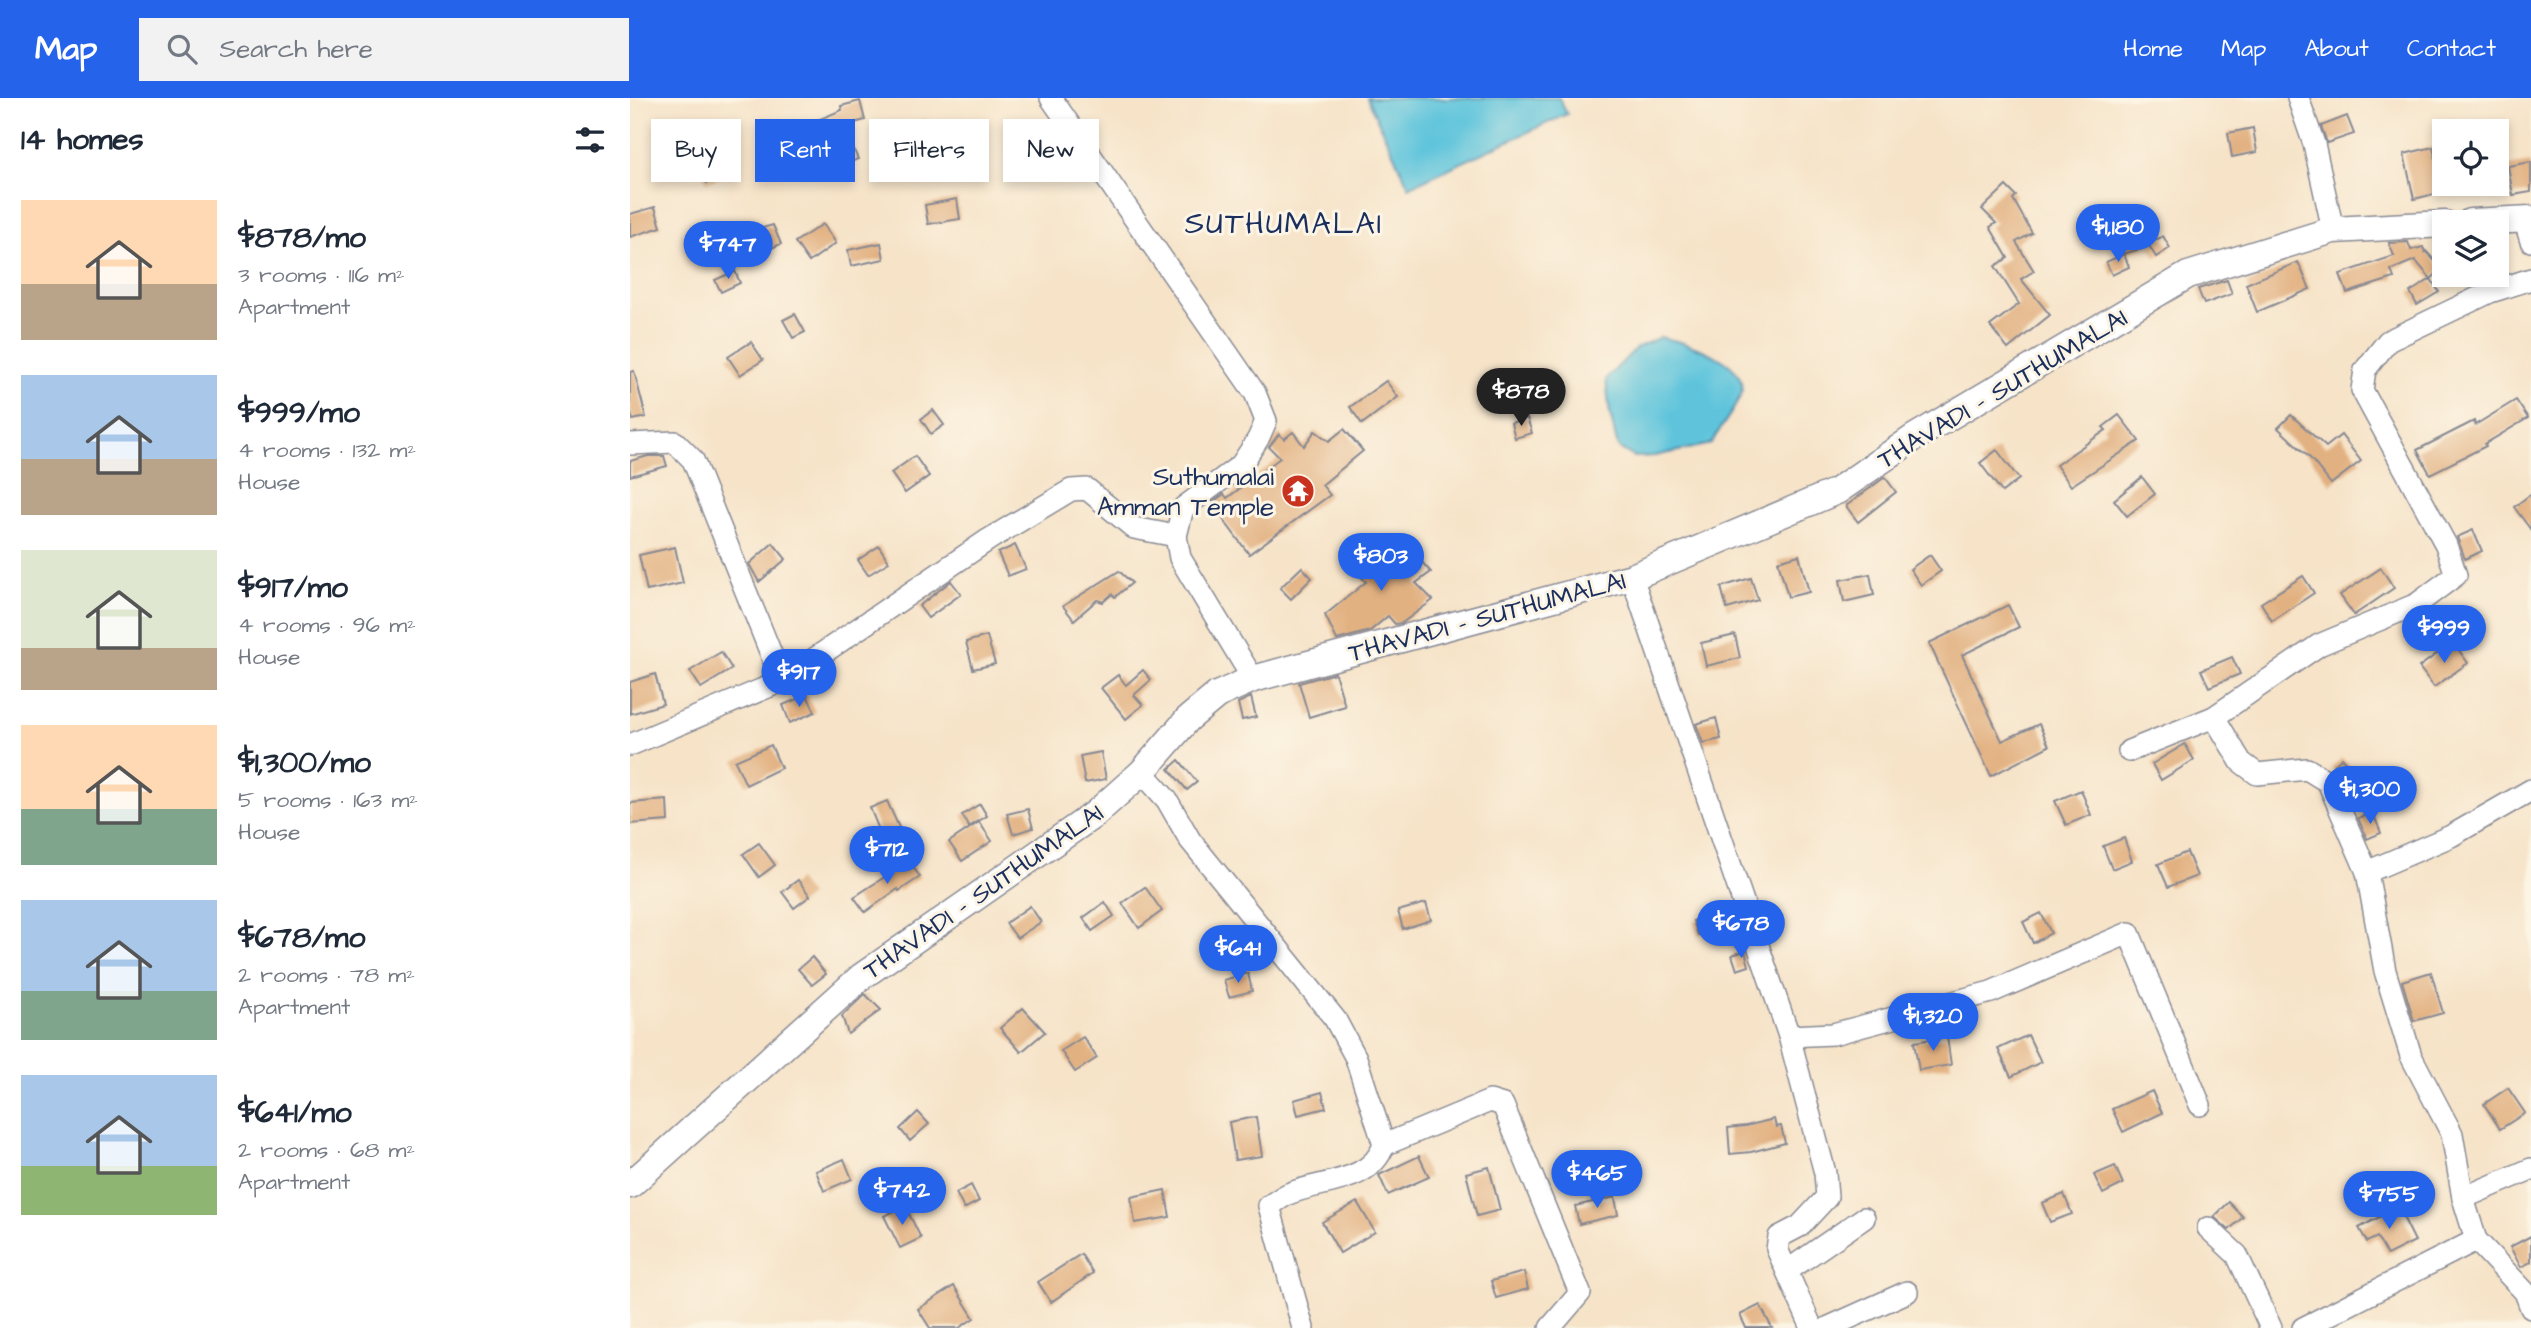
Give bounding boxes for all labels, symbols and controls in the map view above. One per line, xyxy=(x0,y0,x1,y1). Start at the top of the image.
search box xyxy=(139,18,629,81)
text: Map xyxy=(35,26,97,72)
icon: search xyxy=(163,30,201,68)
text: Search here xyxy=(219,31,373,67)
text: Home xyxy=(2123,32,2183,66)
text: Map xyxy=(2221,32,2266,66)
text: About xyxy=(2304,32,2369,66)
text: Contact xyxy=(2407,32,2496,66)
text: 14 homes xyxy=(21,119,144,161)
chip: Buy xyxy=(651,119,741,182)
chip: Rent xyxy=(755,119,855,182)
chip: Filters xyxy=(869,119,989,182)
chip: New xyxy=(1003,119,1099,182)
map controls xyxy=(2432,119,2509,287)
button: locate xyxy=(2432,119,2509,196)
icon: filters xyxy=(571,121,609,159)
district label: SUTHUMALAI xyxy=(1185,203,1383,245)
pin: $1,180 xyxy=(2061,204,2175,264)
button: layers xyxy=(2432,210,2509,287)
text: $1,180 xyxy=(2092,211,2144,243)
text: $878/mo xyxy=(238,217,366,259)
pin: $747 xyxy=(687,222,769,281)
icon: home xyxy=(77,228,161,312)
text: $747 xyxy=(700,228,756,260)
text: 3 rooms · 116 m² xyxy=(238,259,405,291)
text: Apartment xyxy=(238,291,350,323)
street label: THAVADI - SUTHUMALAI xyxy=(1871,300,2134,478)
pin: $878 xyxy=(1480,368,1562,428)
text: $878 xyxy=(1493,375,1549,407)
text: $999/mo xyxy=(238,392,360,434)
icon: home xyxy=(77,403,161,487)
text: 4 rooms · 132 m² xyxy=(238,434,416,466)
place label: Suthumalai Amman Temple xyxy=(1097,459,1274,525)
text: House xyxy=(238,466,301,498)
temple icon: Suthumalai Amman Temple xyxy=(1279,472,1317,510)
pin: $803 xyxy=(1340,533,1422,593)
text: $803 xyxy=(1354,540,1408,572)
street label: THAVADI - SUTHUMALAI xyxy=(1345,563,1630,671)
text: $917/mo xyxy=(238,567,348,609)
icon: home xyxy=(77,578,161,662)
pin: $999 xyxy=(2403,606,2485,665)
text: 4 rooms · 96 m² xyxy=(238,609,416,641)
text: $999 xyxy=(2418,612,2470,644)
text: House xyxy=(238,641,301,673)
pin: $917 xyxy=(758,650,840,709)
text: $917 xyxy=(778,656,821,688)
text: $1,300/mo xyxy=(238,742,371,784)
icon: home xyxy=(77,753,161,837)
pin: $1,300 xyxy=(2313,766,2427,826)
text: $1,300 xyxy=(2340,773,2400,805)
text: 5 rooms · 163 m² xyxy=(238,784,418,816)
street label: THAVADI - SUTHUMALAI xyxy=(856,795,1111,989)
text: House xyxy=(238,816,301,848)
pin: $712 xyxy=(846,826,928,886)
text: $712 xyxy=(865,833,909,865)
pin: $678 xyxy=(1700,900,1782,960)
text: $678 xyxy=(1713,907,1769,939)
text: $678/mo xyxy=(238,917,365,959)
pin: $641 xyxy=(1197,926,1279,985)
icon: home xyxy=(77,928,161,1012)
text: $641 xyxy=(1215,932,1261,964)
text: 2 rooms · 78 m² xyxy=(238,959,415,991)
text: Apartment xyxy=(238,991,350,1023)
pin: $1,320 xyxy=(1876,993,1990,1053)
text: $1,320 xyxy=(1903,1000,1963,1032)
text: $641/mo xyxy=(238,1092,352,1134)
icon: home xyxy=(77,1103,161,1187)
text: 2 rooms · 68 m² xyxy=(238,1134,415,1166)
pin: $465 xyxy=(1556,1150,1638,1210)
text: $465 xyxy=(1567,1157,1627,1189)
text: Apartment xyxy=(238,1166,350,1198)
pin: $742 xyxy=(861,1168,943,1227)
pin: $755 xyxy=(2348,1172,2430,1231)
text: $742 xyxy=(874,1174,930,1206)
text: $755 xyxy=(2359,1178,2419,1210)

